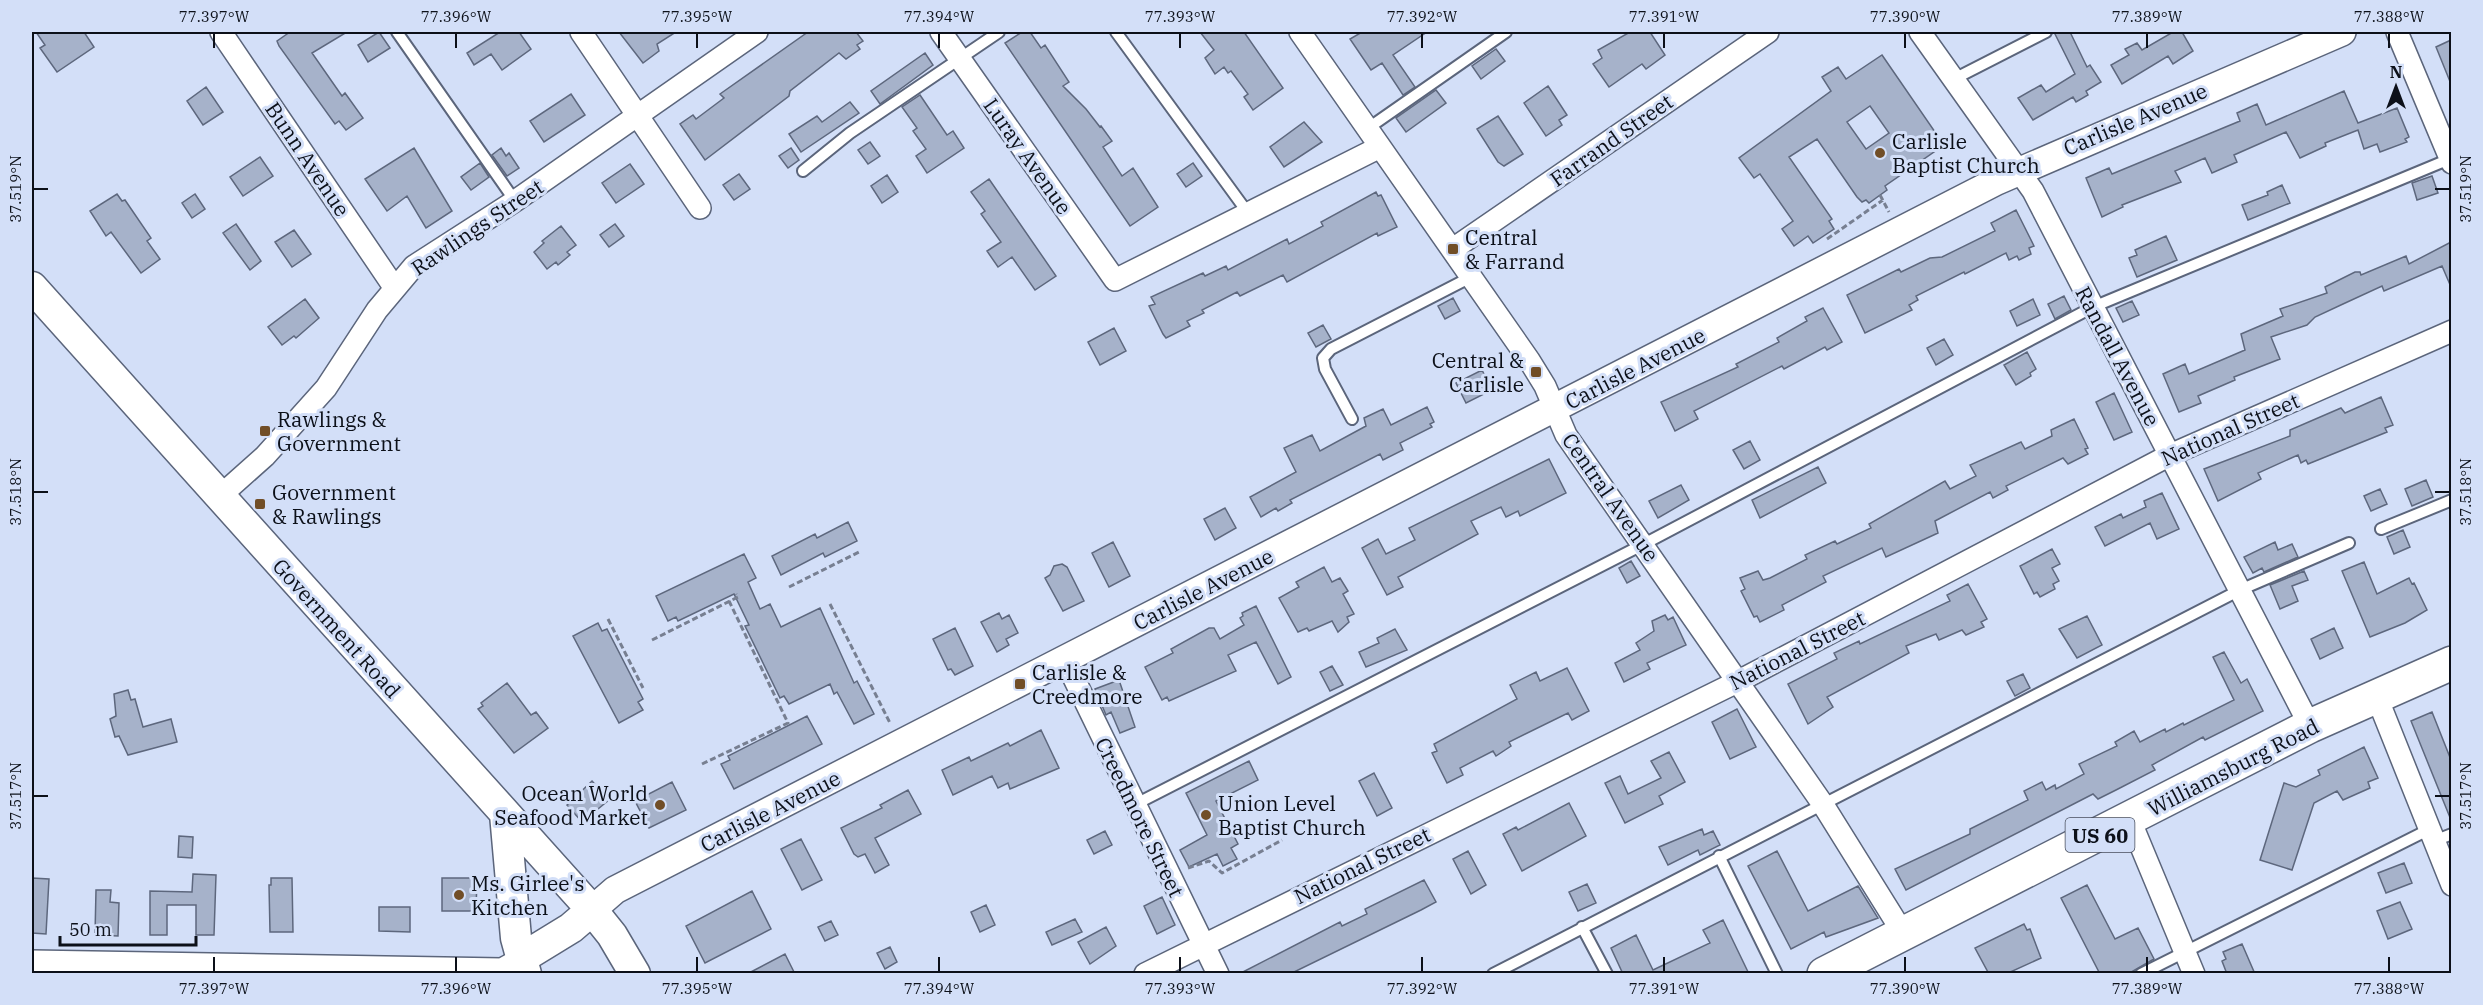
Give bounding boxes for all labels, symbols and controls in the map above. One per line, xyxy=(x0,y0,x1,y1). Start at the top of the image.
text: 77.397°W xyxy=(179,7,250,26)
text: 77.396°W xyxy=(421,7,492,26)
text: 77.395°W xyxy=(662,7,733,26)
text: 77.394°W xyxy=(904,7,975,26)
text: 77.393°W xyxy=(1145,7,1216,26)
text: 77.392°W xyxy=(1387,7,1458,26)
text: 77.391°W xyxy=(1629,7,1700,26)
text: 77.390°W xyxy=(1870,7,1941,26)
text: 77.389°W xyxy=(2112,7,2183,26)
text: 77.388°W xyxy=(2354,7,2425,26)
north arrow xyxy=(2366,57,2426,117)
text: N xyxy=(2390,62,2402,82)
street label: Carlisle Avenue xyxy=(2059,76,2211,162)
street label: Farrand Street xyxy=(1544,87,1678,193)
street label: Luray Avenue xyxy=(978,92,1078,220)
street label: Bunn Avenue xyxy=(259,96,357,222)
place label: Carlisle Baptist Church xyxy=(1892,127,2040,179)
marker: Carlisle Baptist Church xyxy=(1873,146,1887,160)
text: 37.519°N xyxy=(6,155,25,223)
text: 37.519°N xyxy=(2456,155,2475,223)
street label: Rawlings Street xyxy=(406,172,548,282)
place label: Central & Farrand xyxy=(1465,223,1565,275)
marker: Central & Farrand xyxy=(1446,242,1460,256)
street label: Randall Avenue xyxy=(2069,281,2167,431)
street label: Carlisle Avenue xyxy=(1560,321,1710,415)
place label: Central & Carlisle xyxy=(1432,346,1524,398)
marker: Central & Carlisle xyxy=(1529,365,1543,379)
street label: National Street xyxy=(2157,386,2303,472)
place label: Rawlings & Government xyxy=(277,405,401,457)
marker: Rawlings & Government xyxy=(258,424,272,438)
street label: Central Avenue xyxy=(1556,427,1666,567)
text: 37.518°N xyxy=(6,458,25,526)
text: 37.518°N xyxy=(2456,458,2475,526)
place label: Government & Rawlings xyxy=(272,478,396,530)
marker: Government & Rawlings xyxy=(253,497,267,511)
street label: Carlisle Avenue xyxy=(1128,542,1278,636)
street label: Government Road xyxy=(267,552,407,704)
street label: National Street xyxy=(1725,604,1869,696)
place label: Carlisle & Creedmore xyxy=(1032,658,1143,710)
marker: Carlisle & Creedmore xyxy=(1013,677,1027,691)
street label: Williamsburg Road xyxy=(2143,712,2324,822)
street label: Creedmore Street xyxy=(1089,732,1191,902)
text: 37.517°N xyxy=(6,762,25,830)
text: 37.517°N xyxy=(2456,762,2475,830)
street label: Carlisle Avenue xyxy=(695,764,845,858)
place label: Ocean World Seafood Market xyxy=(494,779,648,831)
place label: Union Level Baptist Church xyxy=(1218,789,1366,841)
marker: Ocean World Seafood Market xyxy=(653,798,667,812)
marker: Union Level Baptist Church xyxy=(1199,808,1213,822)
road number: US 60 xyxy=(2066,818,2134,852)
street label: National Street xyxy=(1289,820,1435,910)
place label: Ms. Girlee's Kitchen xyxy=(471,869,584,921)
marker: Ms. Girlee's Kitchen xyxy=(452,888,466,902)
scale bar xyxy=(60,909,196,947)
text: 50 m xyxy=(69,918,112,941)
text: 77.397°W xyxy=(179,979,250,998)
text: 77.396°W xyxy=(421,979,492,998)
text: 77.395°W xyxy=(662,979,733,998)
text: 77.394°W xyxy=(904,979,975,998)
text: 77.393°W xyxy=(1145,979,1216,998)
text: 77.392°W xyxy=(1387,979,1458,998)
text: 77.391°W xyxy=(1629,979,1700,998)
text: 77.390°W xyxy=(1870,979,1941,998)
text: 77.389°W xyxy=(2112,979,2183,998)
text: 77.388°W xyxy=(2354,979,2425,998)

